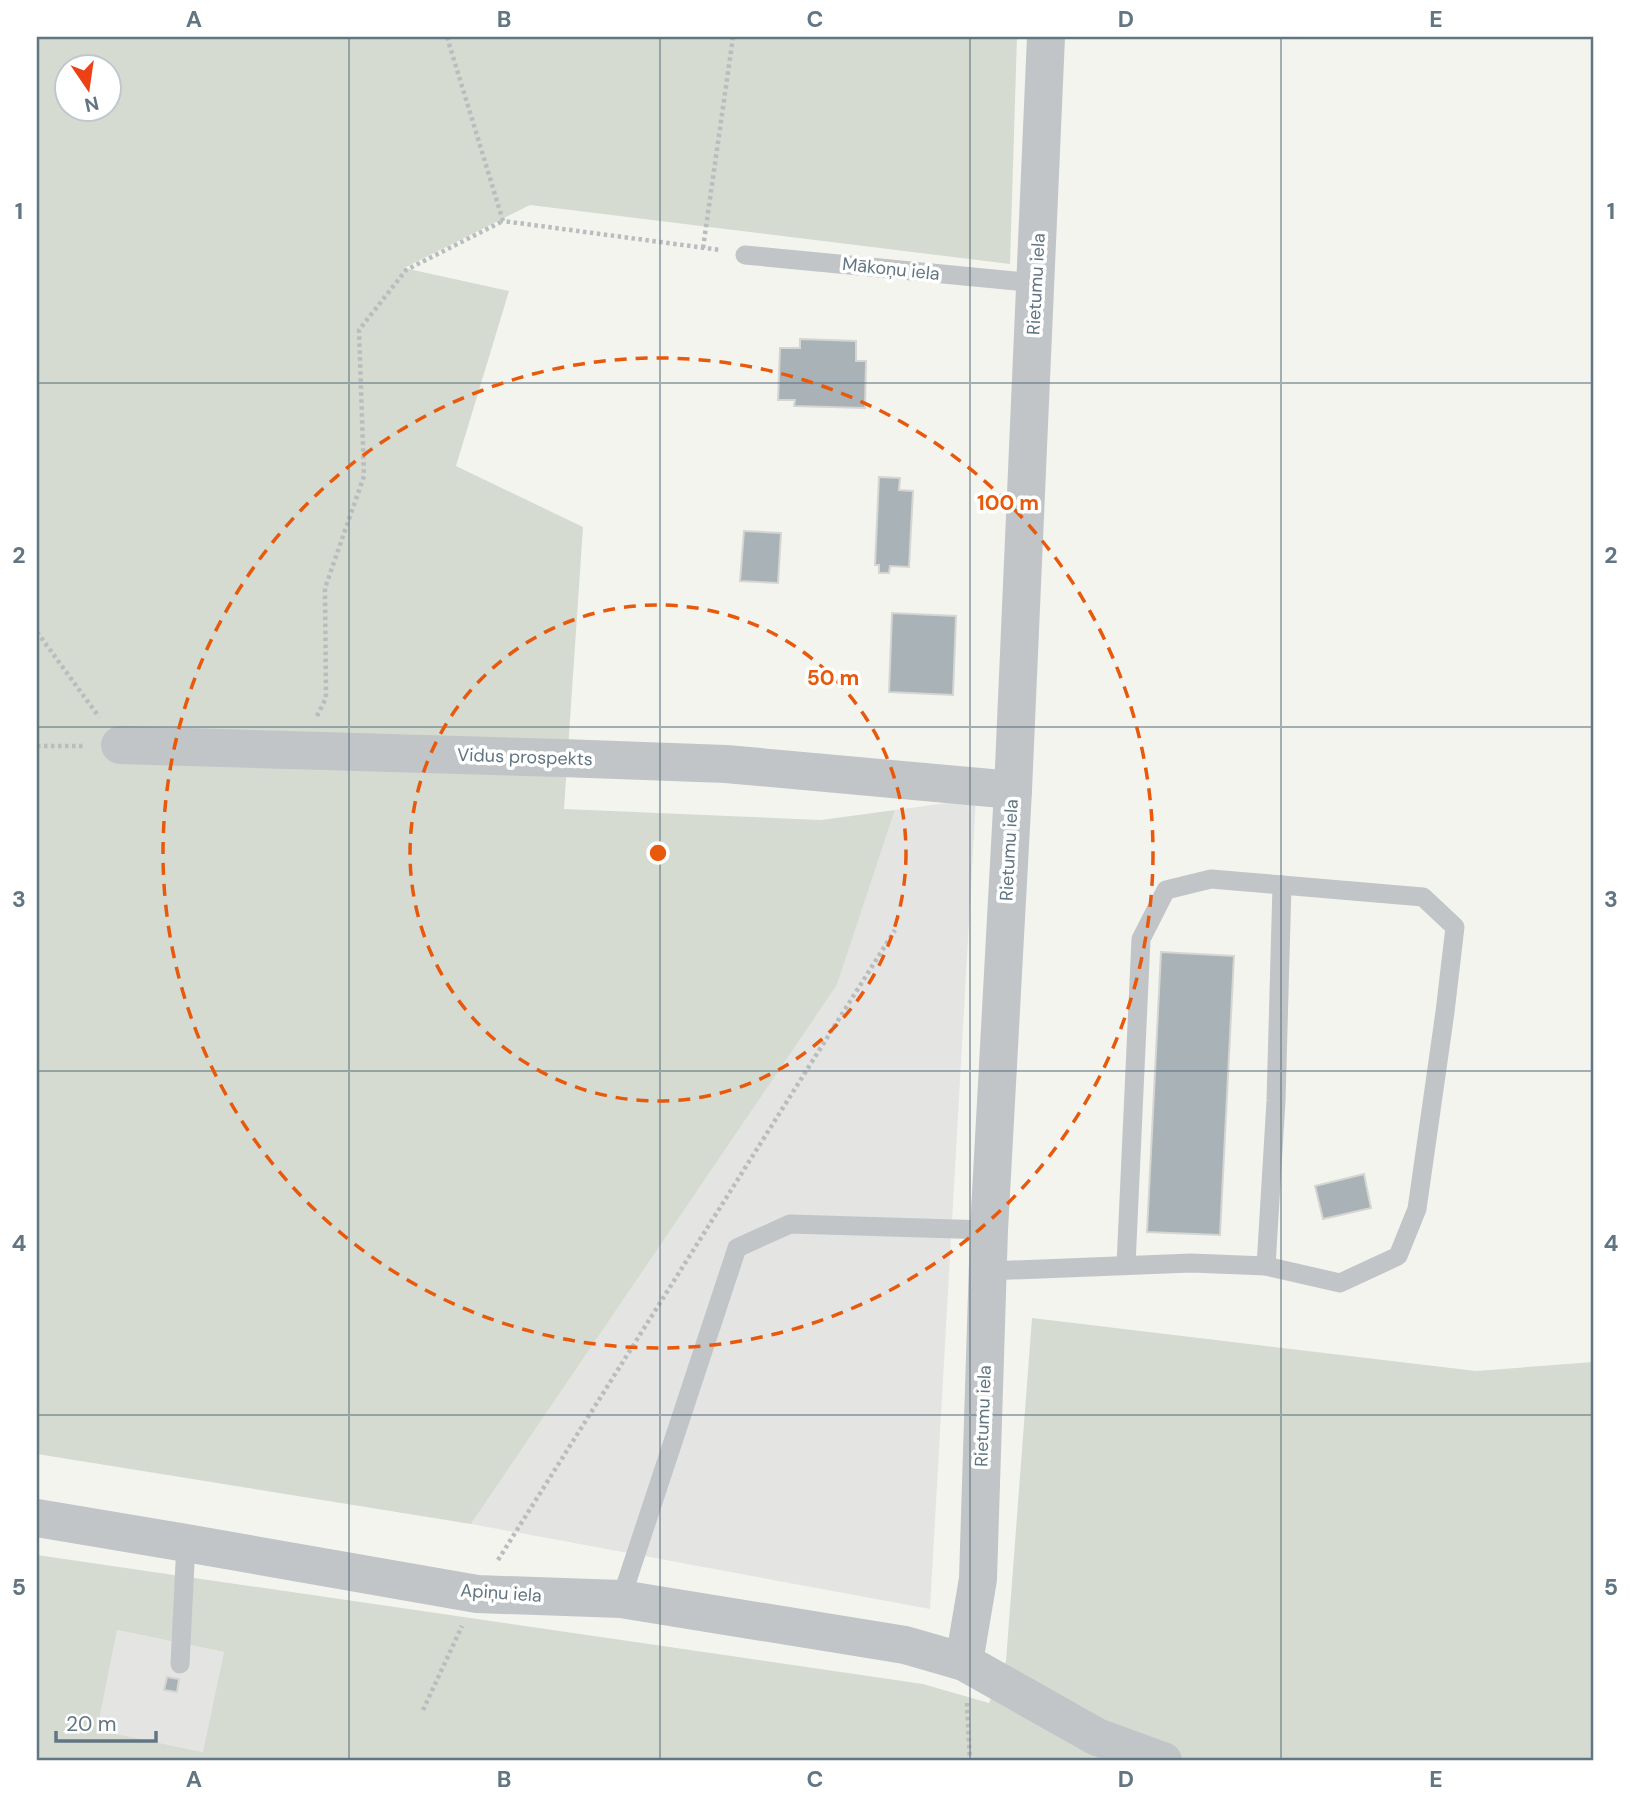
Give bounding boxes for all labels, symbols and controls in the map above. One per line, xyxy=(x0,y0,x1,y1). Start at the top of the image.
text: A xyxy=(186,4,202,34)
text: B xyxy=(497,4,511,34)
text: C xyxy=(807,4,823,34)
text: D xyxy=(1118,4,1134,34)
text: E xyxy=(1429,4,1443,34)
north arrow xyxy=(52,52,122,122)
text: N xyxy=(82,90,101,118)
text: 1 xyxy=(15,196,23,226)
text: 1 xyxy=(1607,196,1615,226)
street label: Rietumu iela xyxy=(1021,233,1051,335)
street label: Mākoņu iela xyxy=(841,252,941,286)
text: 100 m xyxy=(977,489,1039,517)
text: 2 xyxy=(12,540,26,570)
text: 2 xyxy=(1604,540,1618,570)
text: 50 m xyxy=(807,664,859,692)
street label: Vidus prospekts xyxy=(457,743,593,771)
street label: Rietumu iela xyxy=(994,799,1024,901)
centre of rings xyxy=(646,841,670,865)
text: 3 xyxy=(12,884,26,914)
text: 3 xyxy=(1604,884,1618,914)
text: 4 xyxy=(12,1228,27,1258)
text: 4 xyxy=(1604,1228,1619,1258)
street label: Rietumu iela xyxy=(969,1365,997,1467)
text: 5 xyxy=(12,1572,26,1602)
text: 5 xyxy=(1604,1572,1618,1602)
street label: Apiņu iela xyxy=(460,1578,542,1608)
scale bar xyxy=(56,1700,156,1744)
text: 20 m xyxy=(66,1710,117,1738)
text: A xyxy=(186,1764,202,1794)
text: B xyxy=(497,1764,511,1794)
text: C xyxy=(807,1764,823,1794)
text: D xyxy=(1118,1764,1134,1794)
text: E xyxy=(1429,1764,1443,1794)

